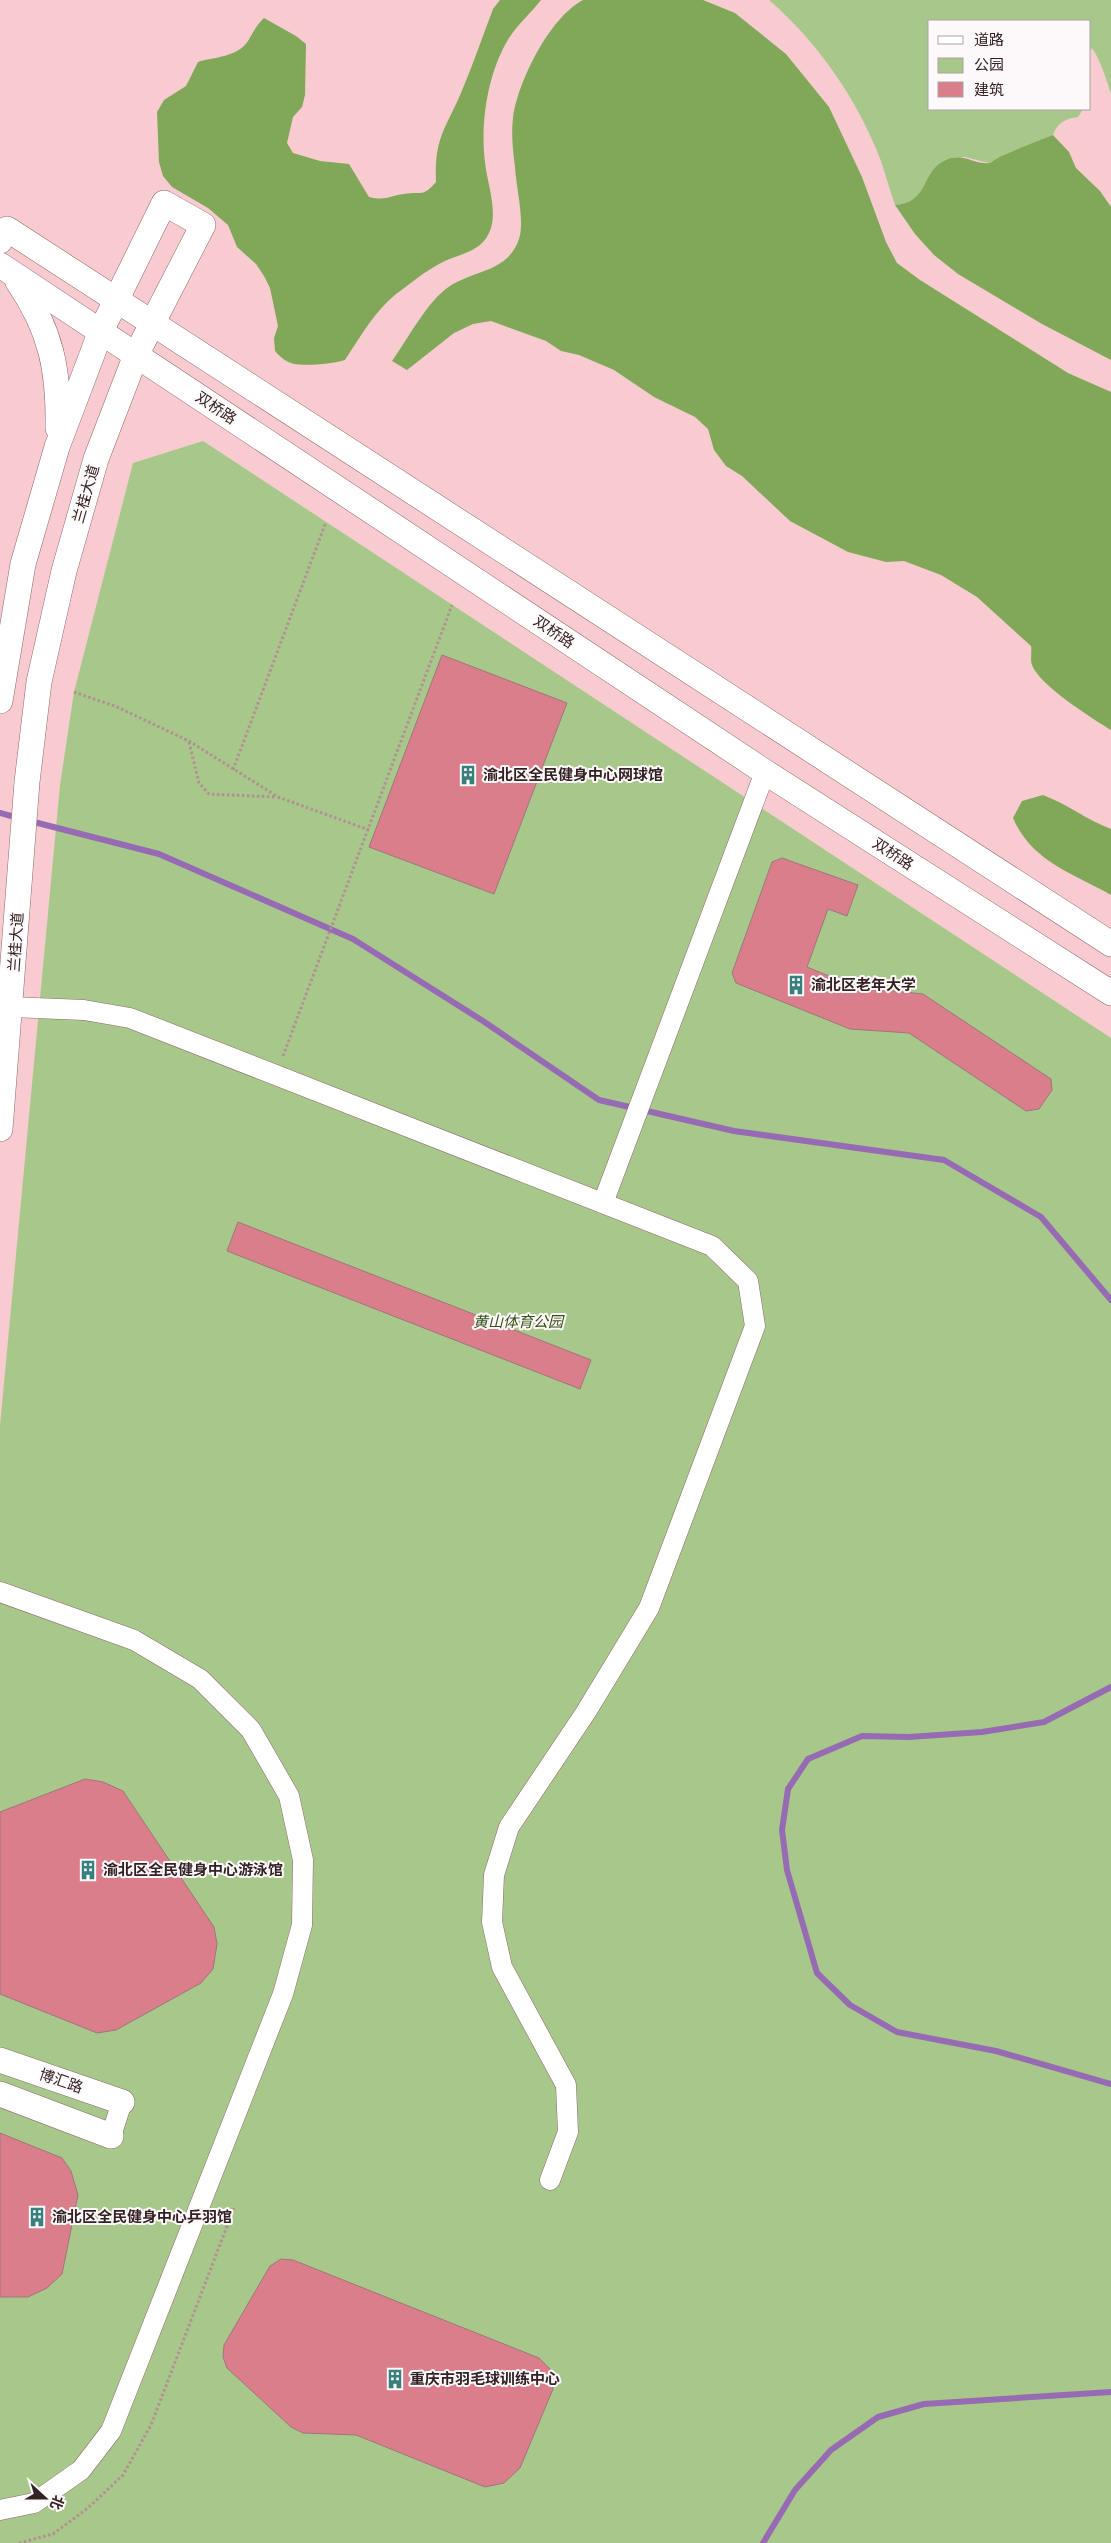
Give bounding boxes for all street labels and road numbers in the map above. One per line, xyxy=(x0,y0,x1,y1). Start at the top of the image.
street label: 双桥路 xyxy=(192,385,241,428)
street label: 兰桂大道 xyxy=(66,462,103,525)
street label: 双桥路 xyxy=(530,609,579,652)
street label: 双桥路 xyxy=(869,832,918,874)
street label: 兰桂大道 xyxy=(2,911,27,973)
street label: 博汇路 xyxy=(37,2062,86,2097)

